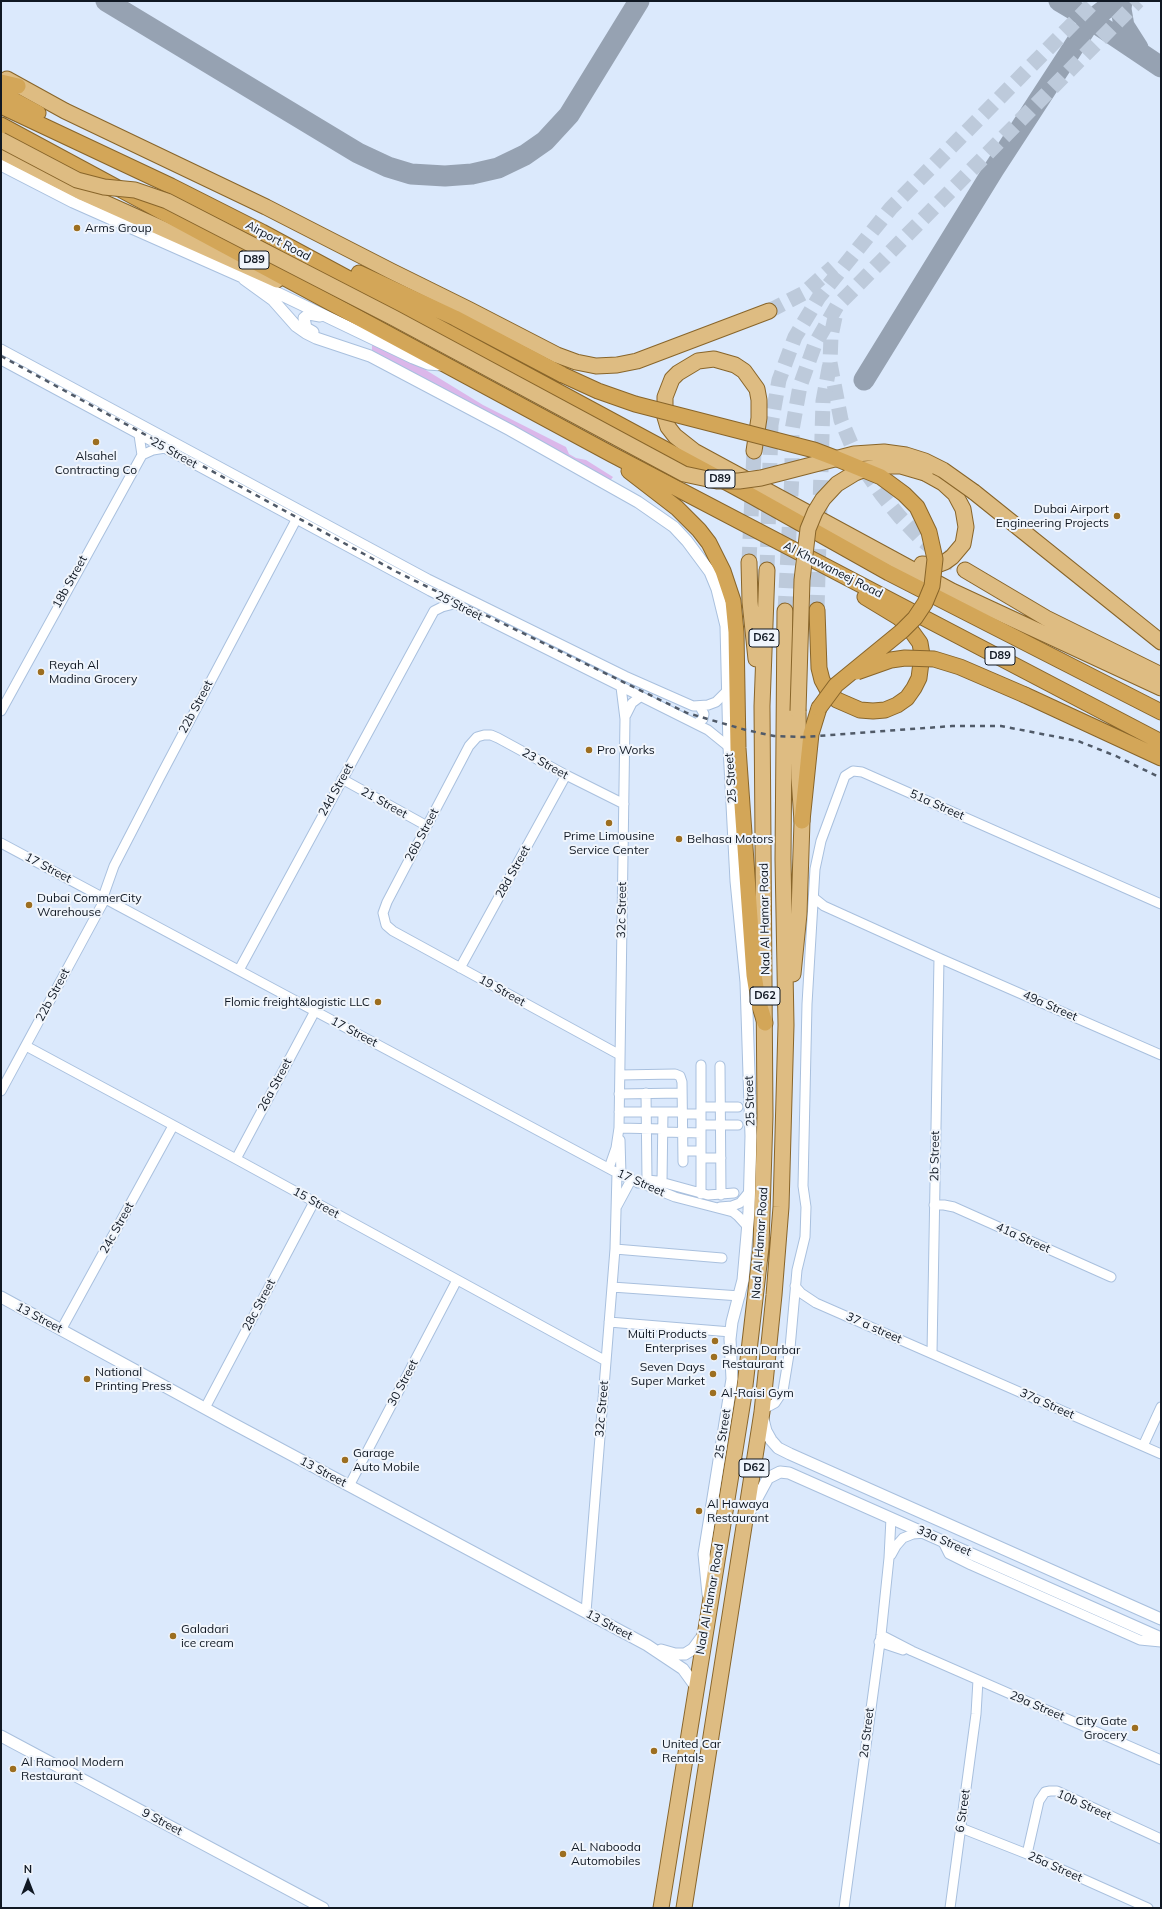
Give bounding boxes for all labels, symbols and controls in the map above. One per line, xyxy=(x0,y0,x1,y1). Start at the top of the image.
street label: Airport Road xyxy=(243,218,313,264)
place label: Arms Group xyxy=(85,221,152,235)
marker: Arms Group xyxy=(72,223,82,233)
road number: D89 xyxy=(239,251,269,269)
street label: 25 Street xyxy=(148,434,200,472)
marker: Alsahel Contracting Co xyxy=(91,437,101,447)
place label: Alsahel Contracting Co xyxy=(55,449,137,477)
road number: D89 xyxy=(705,470,735,488)
place label: Dubai Airport Engineering Projects xyxy=(996,502,1109,530)
marker: Dubai Airport Engineering Projects xyxy=(1112,511,1122,521)
street label: Al Khawaneej Road xyxy=(781,539,885,601)
street label: 18b Street xyxy=(50,553,90,611)
street label: 25 Street xyxy=(433,588,485,624)
road number: D62 xyxy=(749,629,779,647)
road number: D89 xyxy=(985,647,1015,665)
place label: Reyah Al Madina Grocery xyxy=(49,658,137,686)
marker: Reyah Al Madina Grocery xyxy=(36,667,46,677)
street label: 22b Street xyxy=(176,678,216,736)
place label: Pro Works xyxy=(597,743,655,757)
street label: 23 Street xyxy=(519,745,571,783)
marker: Pro Works xyxy=(584,745,594,755)
street label: 25 Street xyxy=(722,752,740,804)
street label: 24d Street xyxy=(316,761,356,819)
street label: 21 Street xyxy=(358,784,410,822)
street label: 51a Street xyxy=(908,787,966,823)
street label: 26b Street xyxy=(402,806,442,864)
marker: Prime Limousine Service Center xyxy=(604,818,614,828)
place label: Prime Limousine Service Center xyxy=(563,829,655,857)
place label: Belhasa Motors xyxy=(687,832,773,846)
marker: Belhasa Motors xyxy=(674,834,684,844)
street label: 28d Street xyxy=(493,843,533,901)
street label: 17 Street xyxy=(22,850,74,886)
street label: Nad Al Hamar Road xyxy=(757,863,773,975)
street label: 32c Street xyxy=(614,882,630,938)
place label: Dubai CommerCity Warehouse xyxy=(37,891,142,919)
marker: Dubai CommerCity Warehouse xyxy=(24,900,34,910)
street label: 22b Street xyxy=(33,966,73,1024)
street label: 19 Street xyxy=(476,972,528,1010)
road number: D62 xyxy=(750,987,780,1005)
street label: 49a Street xyxy=(1021,988,1079,1024)
place label: Flomic freight&logistic LLC xyxy=(224,995,370,1009)
marker: Flomic freight&logistic LLC xyxy=(373,997,383,1007)
street label: 17 Street xyxy=(328,1014,380,1050)
street label: 26a Street xyxy=(255,1056,295,1114)
street label: 25 Street xyxy=(742,1075,758,1127)
street label: 2b Street xyxy=(927,1131,943,1181)
street label: 17 Street xyxy=(615,1166,667,1200)
street label: 15 Street xyxy=(290,1184,342,1222)
street label: Nad Al Hamar Road xyxy=(749,1186,771,1300)
street label: 24c Street xyxy=(97,1200,137,1256)
street label: 41a Street xyxy=(994,1220,1052,1256)
street label: 28c Street xyxy=(239,1277,279,1333)
street label: 13 Street xyxy=(13,1300,65,1336)
street label: 37 a street xyxy=(844,1309,904,1347)
place label: Multi Products Enterprises xyxy=(628,1327,707,1355)
marker: Multi Products Enterprises xyxy=(710,1336,720,1346)
place label: Shaan Darbar Restaurant xyxy=(722,1343,800,1371)
marker: Shaan Darbar Restaurant xyxy=(709,1352,719,1362)
street label: 30 Street xyxy=(385,1357,421,1409)
place label: Seven Days Super Market xyxy=(631,1360,705,1388)
place label: National Printing Press xyxy=(95,1365,172,1393)
marker: Seven Days Super Market xyxy=(708,1369,718,1379)
marker: National Printing Press xyxy=(82,1374,92,1384)
street label: 32c Street xyxy=(592,1380,612,1438)
place label: Al-Raisi Gym xyxy=(721,1386,794,1400)
street label: 37a Street xyxy=(1018,1386,1076,1422)
marker: Al-Raisi Gym xyxy=(708,1388,718,1398)
street label: 25 Street xyxy=(712,1408,734,1460)
place label: Garage Auto Mobile xyxy=(353,1446,419,1474)
street label: 13 Street xyxy=(297,1454,349,1490)
marker: Garage Auto Mobile xyxy=(340,1455,350,1465)
road number: D62 xyxy=(739,1459,769,1477)
place label: Al Hawaya Restaurant xyxy=(707,1497,769,1525)
marker: Al Hawaya Restaurant xyxy=(694,1506,704,1516)
street label: 33a Street xyxy=(915,1523,973,1559)
street label: Nad Al Hamar Road xyxy=(693,1542,727,1656)
street label: 13 Street xyxy=(583,1607,635,1643)
place label: Galadari ice cream xyxy=(181,1622,234,1650)
marker: Galadari ice cream xyxy=(168,1631,178,1641)
street label: 29a Street xyxy=(1008,1688,1066,1724)
street label: 2a Street xyxy=(857,1707,877,1759)
place label: City Gate Grocery xyxy=(1076,1714,1127,1742)
marker: City Gate Grocery xyxy=(1130,1723,1140,1733)
place label: United Car Rentals xyxy=(662,1737,721,1765)
marker: United Car Rentals xyxy=(649,1746,659,1756)
place label: Al Ramool Modern Restaurant xyxy=(21,1755,124,1783)
marker: Al Ramool Modern Restaurant xyxy=(8,1764,18,1774)
street label: 10b Street xyxy=(1055,1787,1113,1823)
street label: 6 Street xyxy=(953,1788,973,1834)
street label: 9 Street xyxy=(139,1805,185,1839)
place label: AL Nabooda Automobiles xyxy=(571,1840,641,1868)
marker: AL Nabooda Automobiles xyxy=(558,1849,568,1859)
street label: 25a Street xyxy=(1026,1849,1084,1885)
north arrow xyxy=(8,1861,48,1901)
text: N xyxy=(24,1862,32,1876)

